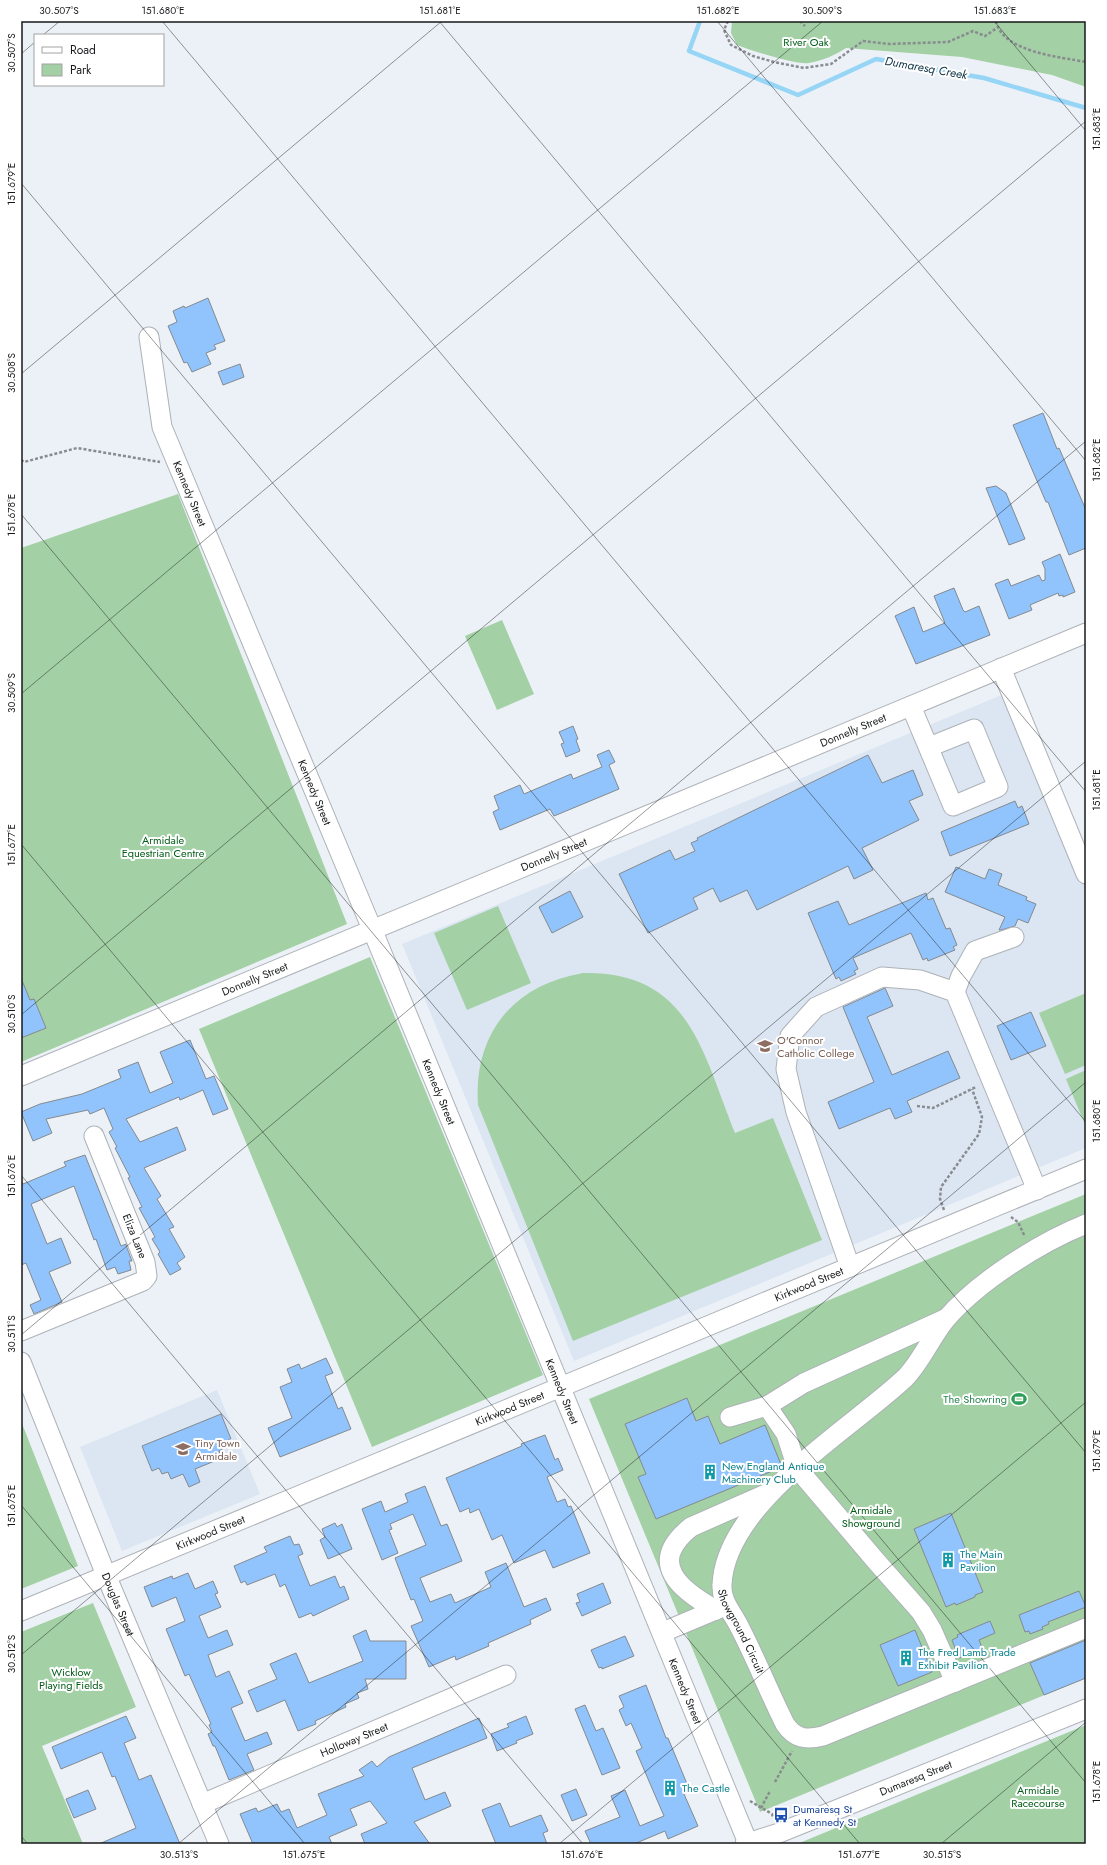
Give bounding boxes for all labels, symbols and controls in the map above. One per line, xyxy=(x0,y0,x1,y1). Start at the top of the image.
text: 30.507°S xyxy=(39,3,79,18)
text: 151.680°E xyxy=(141,3,185,18)
text: 151.681°E xyxy=(419,3,461,18)
text: 151.682°E xyxy=(697,3,739,18)
text: 30.509°S xyxy=(802,3,843,18)
text: 151.683°E xyxy=(974,3,1016,18)
text: 30.507°S xyxy=(4,33,19,73)
legend xyxy=(34,34,164,86)
park label: River Oak xyxy=(783,34,829,50)
text: Road xyxy=(70,41,96,59)
water label: Dumaresq Creek xyxy=(883,52,969,84)
text: Park xyxy=(70,61,92,79)
text: 151.683°E xyxy=(1089,108,1104,150)
text: 151.679°E xyxy=(4,163,19,205)
text: 30.508°S xyxy=(4,353,19,393)
text: 151.682°E xyxy=(1089,439,1104,481)
street label: Kennedy Street xyxy=(169,458,211,529)
text: 151.678°E xyxy=(4,494,19,536)
text: 30.509°S xyxy=(4,672,19,713)
street label: Donnelly Street xyxy=(817,709,889,751)
street label: Kennedy Street xyxy=(294,757,336,828)
text: 151.681°E xyxy=(1089,769,1104,811)
text: 151.677°E xyxy=(4,824,19,866)
park label: Armidale Equestrian Centre xyxy=(122,832,205,861)
street label: Donnelly Street xyxy=(518,833,590,875)
street label: Donnelly Street xyxy=(219,958,290,1000)
text: 30.510°S xyxy=(4,994,19,1033)
place label: O'Connor Catholic College xyxy=(777,1032,855,1061)
school or university icon: O'Connor Catholic College xyxy=(756,1037,774,1055)
street label: Kennedy Street xyxy=(418,1057,460,1127)
text: 151.680°E xyxy=(1089,1099,1104,1143)
text: 151.676°E xyxy=(4,1155,19,1197)
street label: Eliza Lane xyxy=(119,1211,151,1261)
street label: Kirkwood Street xyxy=(772,1262,846,1305)
text: 30.511°S xyxy=(4,1315,19,1353)
street label: Kennedy Street xyxy=(542,1356,583,1427)
street label: Kirkwood Street xyxy=(473,1387,547,1430)
sports icon: The Showring xyxy=(1010,1390,1028,1408)
place label: The Showring xyxy=(943,1391,1007,1407)
text: 151.679°E xyxy=(1089,1430,1104,1472)
place label: Tiny Town Armidale xyxy=(195,1435,240,1464)
school or university icon: Tiny Town Armidale xyxy=(174,1440,192,1458)
place label: New England Antique Machinery Club xyxy=(722,1458,825,1487)
building icon: New England Antique Machinery Club xyxy=(701,1463,719,1481)
text: 151.675°E xyxy=(4,1485,19,1527)
park label: Armidale Showground xyxy=(842,1502,900,1531)
street label: Kirkwood Street xyxy=(174,1511,248,1554)
place label: The Main Pavilion xyxy=(960,1546,1003,1575)
building icon: The Main Pavilion xyxy=(939,1551,957,1569)
street label: Douglas Street xyxy=(98,1570,139,1639)
street label: Showground Circuit xyxy=(714,1588,769,1676)
text: 30.512°S xyxy=(4,1634,19,1673)
place label: The Fred Lamb Trade Exhibit Pavilion xyxy=(918,1644,1016,1673)
building icon: The Fred Lamb Trade Exhibit Pavilion xyxy=(897,1649,915,1667)
street label: Kennedy Street xyxy=(665,1656,706,1726)
park label: Wicklow Playing Fields xyxy=(39,1664,104,1693)
street label: Holloway Street xyxy=(318,1718,390,1761)
street label: Dumaresq Street xyxy=(877,1756,954,1800)
text: 151.678°E xyxy=(1089,1761,1104,1803)
building icon: The Castle xyxy=(661,1779,679,1797)
place label: The Castle xyxy=(682,1780,730,1796)
park label: Armidale Racecourse xyxy=(1011,1782,1065,1811)
place label: Dumaresq St at Kennedy St xyxy=(793,1801,856,1830)
bus stop icon: Dumaresq St at Kennedy St xyxy=(772,1806,790,1824)
text: 30.513°S xyxy=(160,1847,199,1862)
text: 151.675°E xyxy=(283,1847,325,1862)
text: 151.676°E xyxy=(561,1847,603,1862)
text: 151.677°E xyxy=(838,1847,880,1862)
text: 30.515°S xyxy=(923,1847,962,1862)

